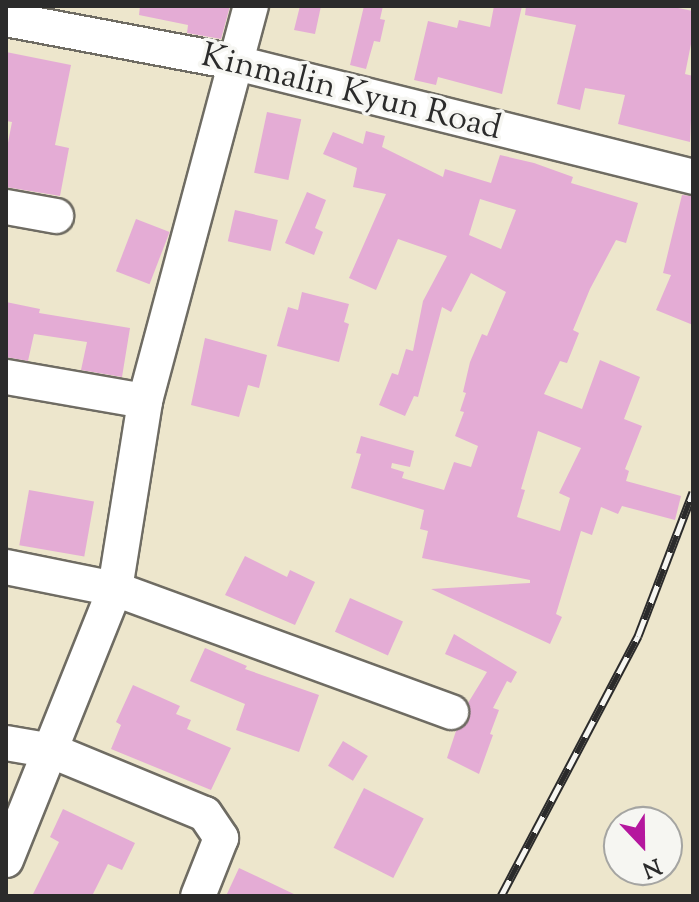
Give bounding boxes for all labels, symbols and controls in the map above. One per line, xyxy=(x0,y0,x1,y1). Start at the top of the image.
street label: Kinmalin Kyun Road xyxy=(197,36,505,150)
north arrow xyxy=(603,806,683,886)
text: N xyxy=(637,848,665,885)

